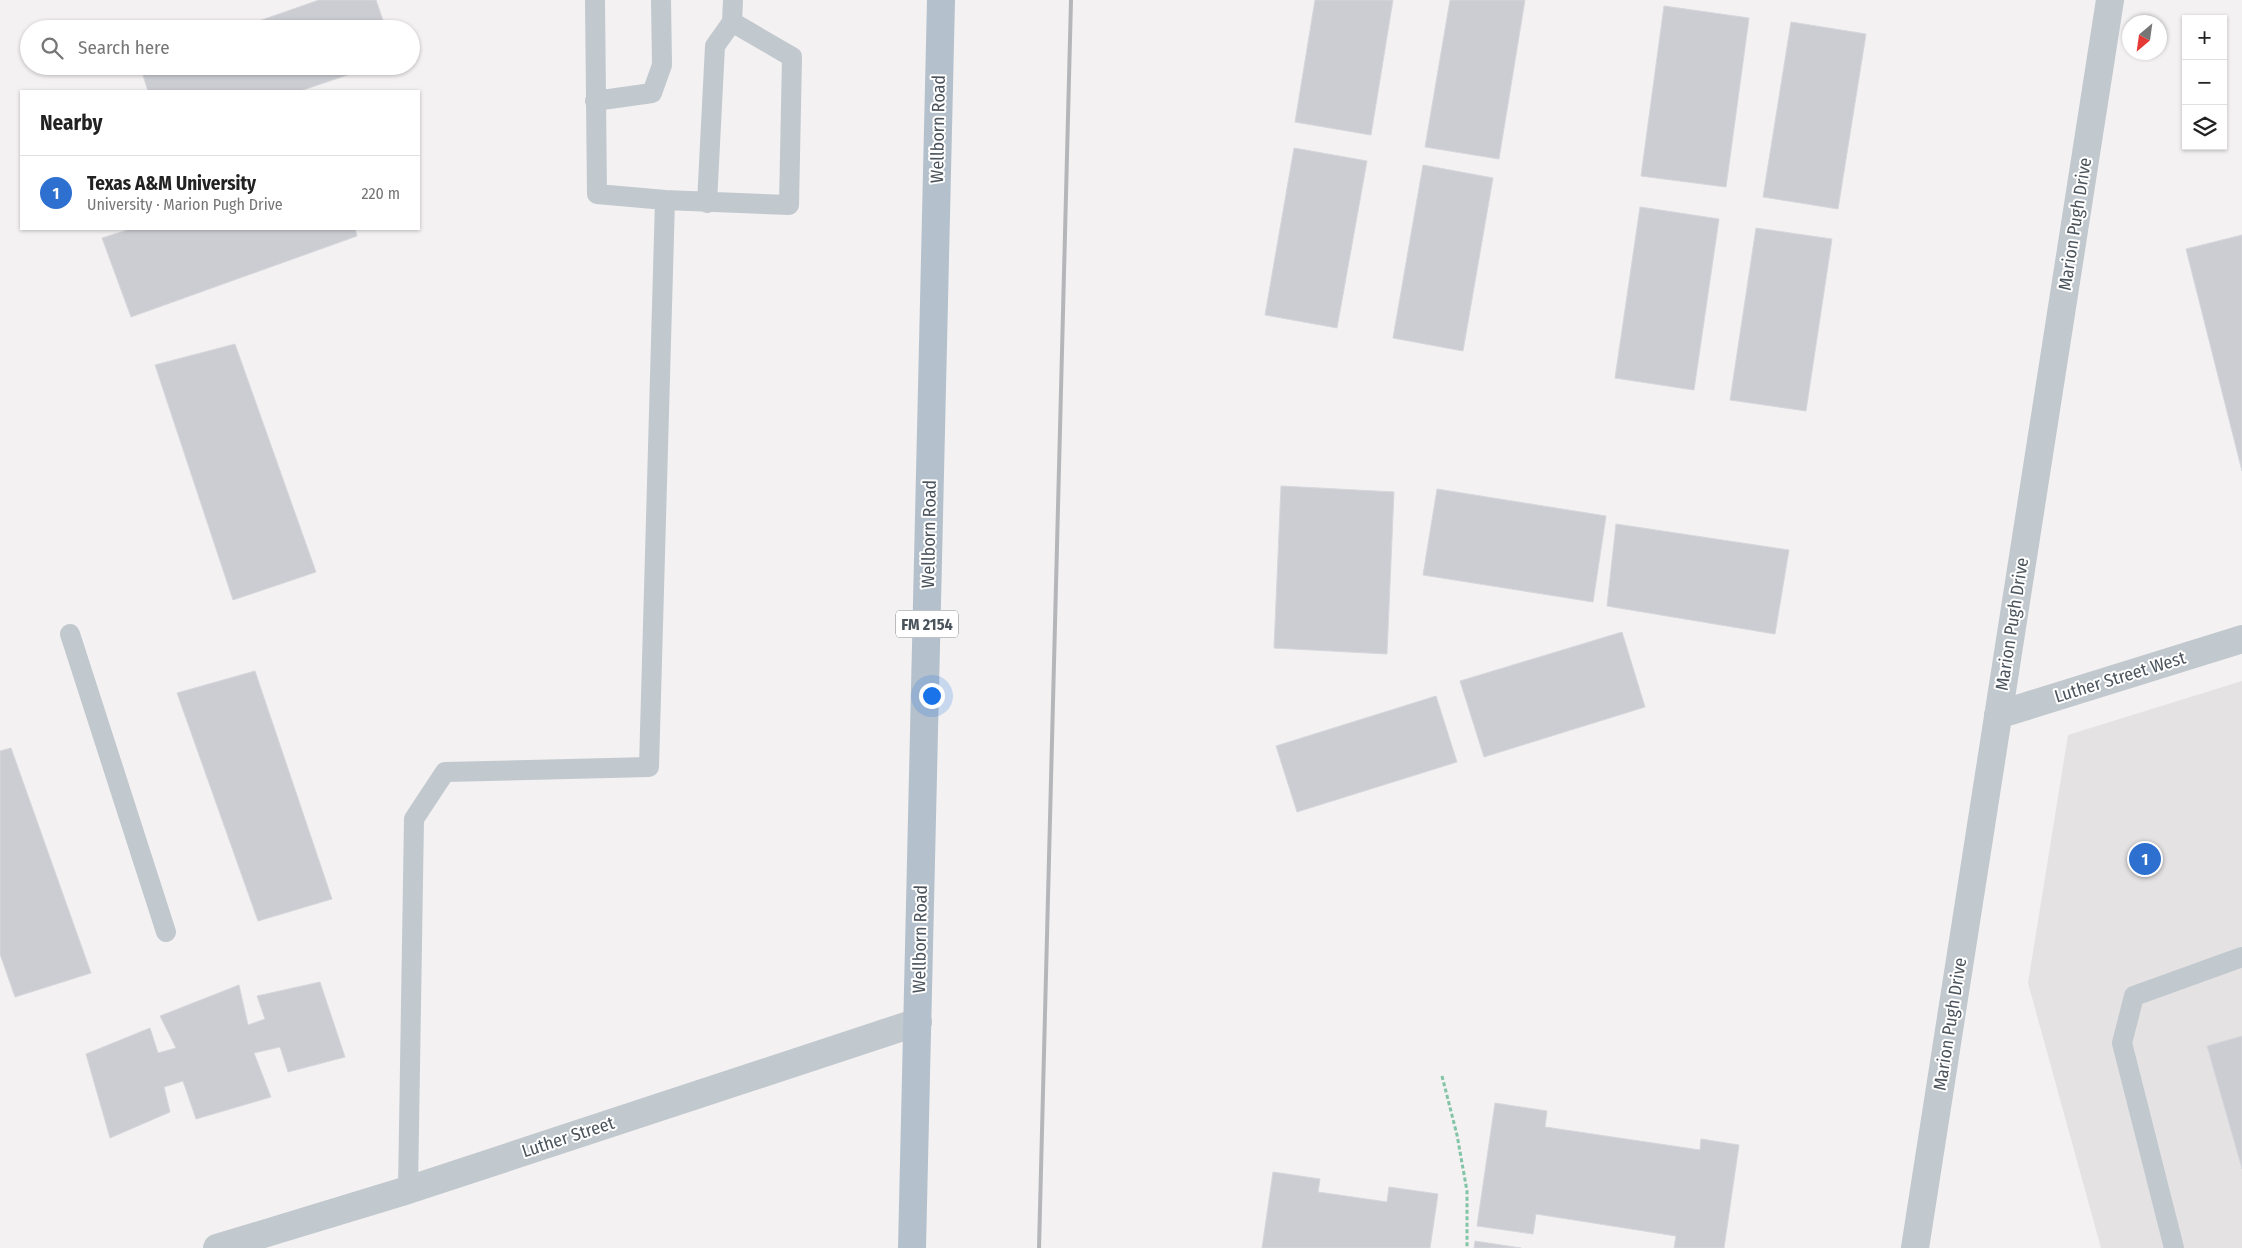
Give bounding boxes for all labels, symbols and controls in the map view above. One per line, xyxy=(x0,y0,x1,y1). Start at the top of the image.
north arrow xyxy=(2122,15,2167,60)
map controls xyxy=(2182,15,2227,150)
button: + xyxy=(2182,15,2227,60)
search box xyxy=(20,20,420,75)
icon: search xyxy=(38,34,66,62)
text: Search here xyxy=(78,36,170,59)
button: − xyxy=(2182,60,2227,105)
street label: Wellborn Road xyxy=(926,75,950,183)
button: layers xyxy=(2182,105,2227,150)
text: Nearby xyxy=(40,110,102,136)
street label: Marion Pugh Drive xyxy=(2054,156,2096,292)
text: Texas A&M University xyxy=(87,172,256,195)
text: 1 xyxy=(53,184,59,203)
text: 220 m xyxy=(361,184,400,203)
text: University · Marion Pugh Drive xyxy=(87,195,283,214)
street label: Wellborn Road xyxy=(917,480,941,588)
street label: Marion Pugh Drive xyxy=(1991,556,2033,692)
road number: FM 2154 xyxy=(896,610,958,638)
street label: Luther Street West xyxy=(2052,647,2188,707)
your location xyxy=(919,683,945,709)
pin: 1 xyxy=(2129,840,2161,878)
street label: Wellborn Road xyxy=(908,885,932,993)
street label: Marion Pugh Drive xyxy=(1929,956,1971,1092)
street label: Luther Street xyxy=(519,1112,617,1162)

